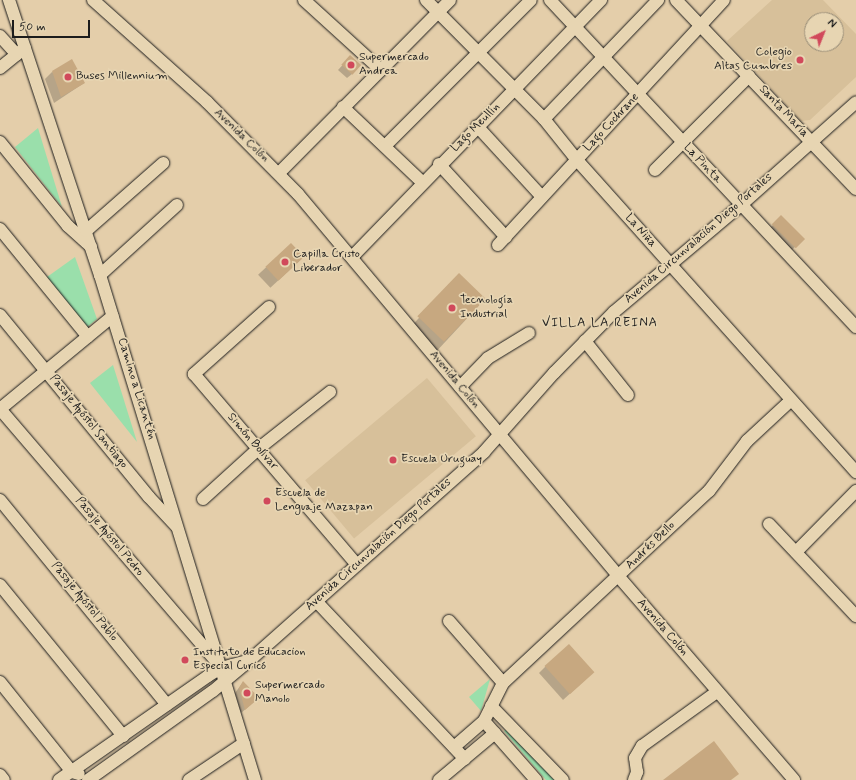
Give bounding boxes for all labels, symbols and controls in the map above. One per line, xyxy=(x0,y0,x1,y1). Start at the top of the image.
scale bar xyxy=(14,12,92,38)
north arrow xyxy=(804,12,844,52)
text: N xyxy=(824,16,839,32)
text: 50 m xyxy=(19,19,46,35)
place label: Colegio Altas Cumbres xyxy=(715,46,792,74)
place label: Supermercado Andrea xyxy=(359,51,429,79)
marker: Colegio Altas Cumbres xyxy=(795,55,805,65)
marker: Supermercado Andrea xyxy=(346,60,356,70)
place label: Buses Millennium xyxy=(76,70,166,84)
marker: Buses Millennium xyxy=(63,72,73,82)
street label: Santa María xyxy=(756,83,810,141)
street label: Lago Cochrane xyxy=(581,90,643,156)
street label: Lago Meullín xyxy=(449,101,503,155)
street label: Avenida Colón xyxy=(210,106,272,166)
street label: La Pinta xyxy=(682,143,722,185)
street label: Avenida Circunvalación Diego Portales xyxy=(623,171,775,307)
street label: La Niña xyxy=(621,211,659,251)
place label: Capilla Cristo Liberador xyxy=(293,248,361,276)
marker: Capilla Cristo Liberador xyxy=(280,257,290,267)
place label: Tecnología Industrial xyxy=(460,294,513,322)
marker: Tecnología Industrial xyxy=(447,303,457,313)
district label: VILLA LA REINA xyxy=(543,315,657,331)
street label: Camino a Licantén xyxy=(114,337,158,441)
street label: Avenida Colón xyxy=(426,348,482,412)
street label: Pasaje Apóstol Santiago xyxy=(46,373,130,471)
street label: Simón Bolívar xyxy=(223,411,281,473)
place label: Escuela Uruguay xyxy=(401,453,481,467)
marker: Escuela Uruguay xyxy=(388,455,398,465)
street label: Avenida Circunvalación Diego Portales xyxy=(304,476,454,614)
place label: Escuela de Lenguaje Mazapan xyxy=(275,487,371,515)
street label: Pasaje Apóstol Pedro xyxy=(72,495,146,579)
marker: Escuela de Lenguaje Mazapan xyxy=(262,496,272,506)
street label: Andrés Bello xyxy=(623,519,679,573)
street label: Pasaje Apóstol Pablo xyxy=(47,559,121,645)
street label: Avenida Colón xyxy=(633,596,691,660)
place label: Instituto de Educacion Especial Curicó xyxy=(193,646,305,674)
marker: Instituto de Educacion Especial Curicó xyxy=(180,655,190,665)
place label: Supermercado Manolo xyxy=(255,679,325,707)
marker: Supermercado Manolo xyxy=(242,688,252,698)

